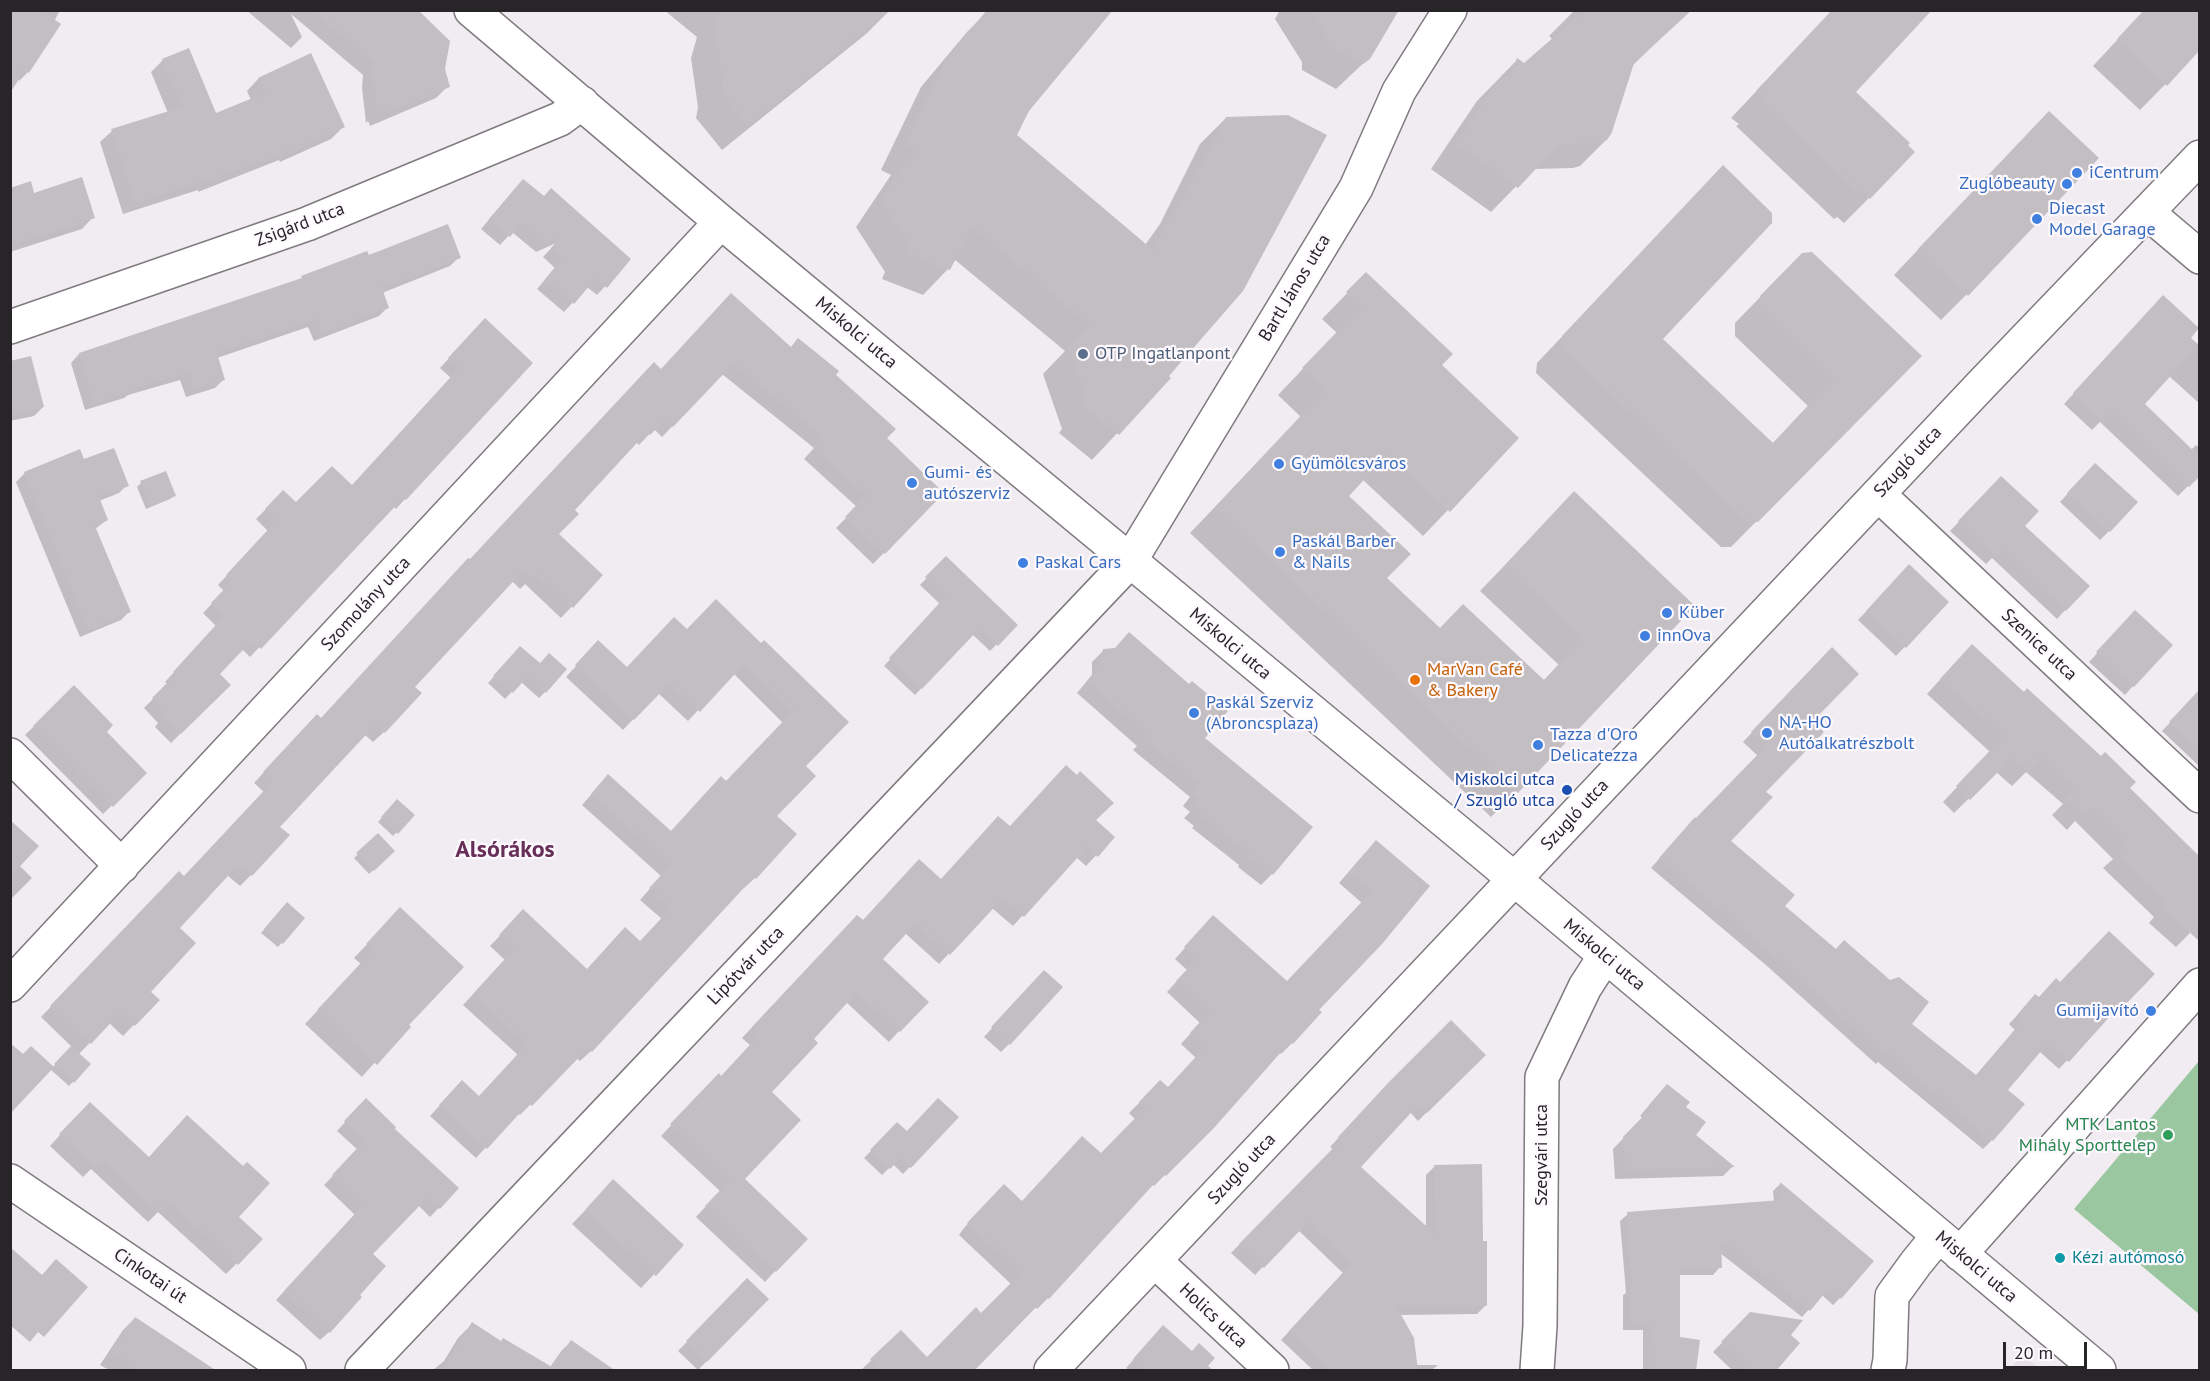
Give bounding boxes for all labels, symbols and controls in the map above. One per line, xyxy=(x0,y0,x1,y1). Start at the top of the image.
place label: iCentrum xyxy=(2089,162,2159,184)
marker: iCentrum xyxy=(2070,166,2084,180)
place label: Zuglóbeauty xyxy=(1959,173,2055,195)
marker: Zuglóbeauty xyxy=(2060,177,2074,191)
street label: Zsigárd utca xyxy=(252,198,348,252)
place label: Diecast Model Garage xyxy=(2049,198,2156,240)
marker: Diecast Model Garage xyxy=(2030,212,2044,226)
street label: Bartl János utca xyxy=(1255,231,1335,345)
street label: Miskolci utca xyxy=(811,292,901,374)
place label: OTP Ingatlanpont xyxy=(1095,343,1230,365)
marker: OTP Ingatlanpont xyxy=(1076,347,1090,361)
street label: Szugló utca xyxy=(1870,422,1946,502)
place label: Gyümölcsváros xyxy=(1291,453,1406,475)
marker: Gyümölcsváros xyxy=(1272,457,1286,471)
place label: Gumi- és autószerviz xyxy=(924,462,1010,504)
marker: Gumi- és autószerviz xyxy=(905,476,919,490)
place label: Paskál Barber & Nails xyxy=(1292,531,1396,574)
marker: Paskál Barber & Nails xyxy=(1273,545,1287,559)
street label: Szomolány utca xyxy=(317,552,415,656)
place label: Paskal Cars xyxy=(1035,552,1121,574)
marker: Paskal Cars xyxy=(1016,556,1030,570)
place label: Küber xyxy=(1679,602,1725,624)
street label: Miskolci utca xyxy=(1185,603,1275,685)
street label: Szenice utca xyxy=(1997,605,2081,685)
marker: Küber xyxy=(1660,606,1674,620)
place label: innOva xyxy=(1657,625,1711,647)
marker: innOva xyxy=(1638,629,1652,643)
place label: MarVan Café & Bakery xyxy=(1427,659,1523,702)
marker: MarVan Café & Bakery xyxy=(1408,673,1422,687)
place label: Paskál Szerviz (Abroncsplaza) xyxy=(1206,692,1319,734)
marker: Paskál Szerviz (Abroncsplaza) xyxy=(1187,706,1201,720)
place label: NA-HO Autóalkatrészbolt xyxy=(1779,712,1914,754)
place label: Tazza d'Oro Delicatezza xyxy=(1550,724,1638,766)
marker: NA-HO Autóalkatrészbolt xyxy=(1760,726,1774,740)
marker: Tazza d'Oro Delicatezza xyxy=(1531,738,1545,752)
place label: Miskolci utca / Szugló utca xyxy=(1454,769,1555,812)
street label: Szugló utca xyxy=(1537,775,1613,855)
marker: Miskolci utca / Szugló utca xyxy=(1560,783,1574,797)
district label: Alsórákos xyxy=(455,836,555,864)
street label: Miskolci utca xyxy=(1559,914,1649,996)
street label: Lipótvár utca xyxy=(703,922,789,1010)
place label: Gumijavító xyxy=(2056,1000,2139,1022)
marker: Gumijavító xyxy=(2144,1004,2158,1018)
street label: Szegvári utca xyxy=(1531,1104,1553,1206)
place label: MTK Lantos Mihály Sporttelep xyxy=(2019,1114,2156,1156)
marker: MTK Lantos Mihály Sporttelep xyxy=(2161,1128,2175,1142)
street label: Szugló utca xyxy=(1204,1129,1280,1209)
street label: Miskolci utca xyxy=(1931,1226,2021,1308)
street label: Cinkotai út xyxy=(109,1244,191,1308)
place label: Kézi autómosó xyxy=(2072,1247,2184,1269)
marker: Kézi autómosó xyxy=(2053,1251,2067,1265)
street label: Holics utca xyxy=(1175,1279,1251,1353)
scale bar xyxy=(2006,1330,2090,1368)
text: 20 m xyxy=(2014,1341,2053,1364)

